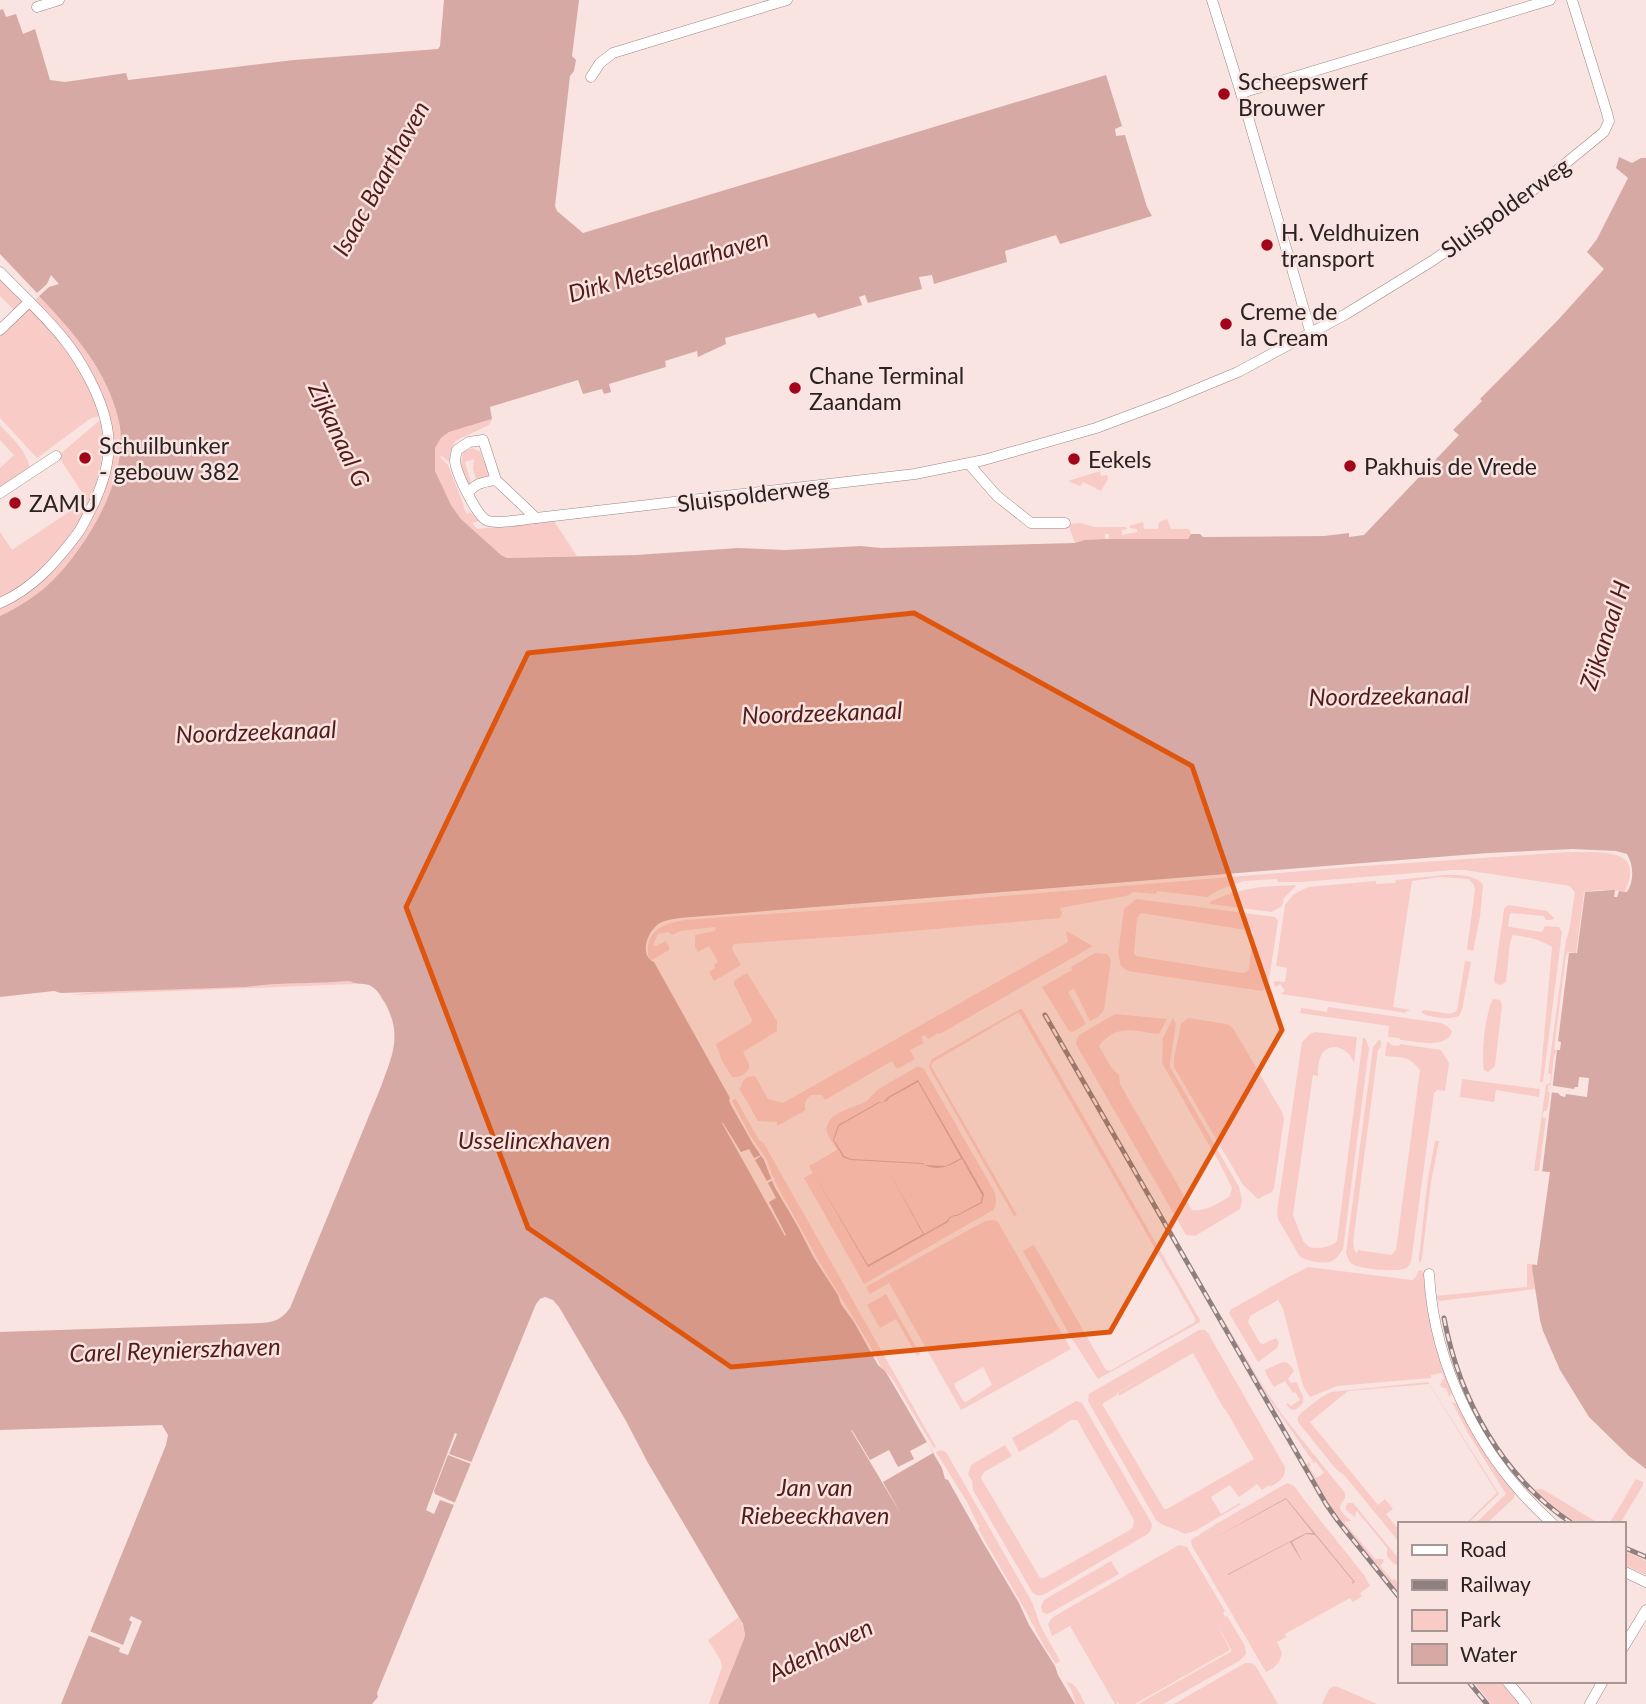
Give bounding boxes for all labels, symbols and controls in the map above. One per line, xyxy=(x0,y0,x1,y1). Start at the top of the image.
place label: Scheepswerf Brouwer xyxy=(1238,67,1368,121)
marker: Scheepswerf Brouwer xyxy=(1216,86,1232,102)
water label: Isaac Baarthaven xyxy=(325,95,435,261)
street label: Sluispolderweg xyxy=(1435,151,1575,263)
place label: H. Veldhuizen transport xyxy=(1281,218,1420,272)
water label: Dirk Metselaarhaven xyxy=(564,222,772,308)
marker: H. Veldhuizen transport xyxy=(1259,237,1275,253)
place label: Creme de la Cream xyxy=(1240,297,1337,351)
marker: Creme de la Cream xyxy=(1218,316,1234,332)
place label: Chane Terminal Zaandam xyxy=(809,361,964,415)
water label: Zijkanaal G xyxy=(303,376,377,491)
marker: Chane Terminal Zaandam xyxy=(787,380,803,396)
place label: Schuilbunker - gebouw 382 xyxy=(99,431,240,485)
place label: Eekels xyxy=(1088,445,1151,473)
marker: Schuilbunker - gebouw 382 xyxy=(77,450,93,466)
marker: Eekels xyxy=(1066,451,1082,467)
place label: Pakhuis de Vrede xyxy=(1364,452,1537,480)
marker: Pakhuis de Vrede xyxy=(1342,458,1358,474)
street label: Sluispolderweg xyxy=(675,471,831,517)
place label: ZAMU xyxy=(29,489,97,517)
marker: ZAMU xyxy=(7,495,23,511)
water label: Zijkanaal H xyxy=(1572,577,1635,694)
water label: Noordzeekanaal xyxy=(1308,679,1470,711)
water label: Noordzeekanaal xyxy=(741,695,903,729)
water label: Noordzeekanaal xyxy=(175,714,337,748)
water label: Usselincxhaven xyxy=(458,1125,610,1154)
water label: Carel Reynierszhaven xyxy=(69,1331,281,1367)
water label: Jan van Riebeeckhaven xyxy=(740,1472,890,1529)
legend xyxy=(1398,1522,1625,1683)
text: Road xyxy=(1460,1536,1507,1561)
text: Railway xyxy=(1460,1571,1531,1596)
text: Park xyxy=(1460,1606,1501,1631)
water label: Adenhaven xyxy=(762,1611,877,1687)
text: Water xyxy=(1460,1641,1517,1666)

